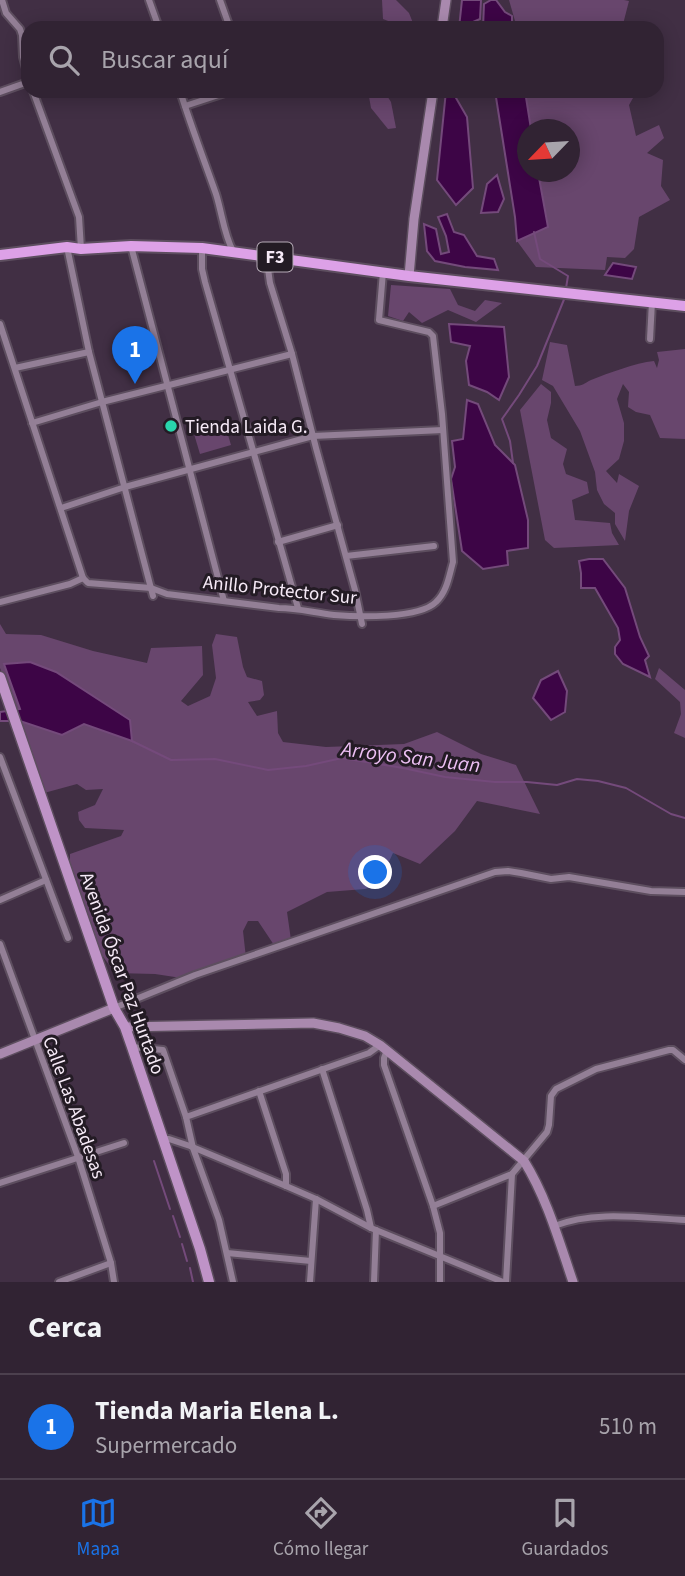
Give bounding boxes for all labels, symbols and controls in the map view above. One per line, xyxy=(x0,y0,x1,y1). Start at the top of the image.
search box xyxy=(21,21,664,98)
icon: search xyxy=(45,41,83,79)
text: Buscar aquí xyxy=(101,41,228,78)
north arrow xyxy=(517,119,580,182)
road number: F3 xyxy=(258,243,292,272)
pin: 1 xyxy=(112,326,158,384)
place label: Tienda Laida G. xyxy=(185,414,307,441)
marker: Tienda Laida G. xyxy=(163,418,179,434)
street label: Anillo Protector Sur xyxy=(202,569,358,612)
water label: Arroyo San Juan xyxy=(338,733,482,780)
your location xyxy=(358,855,392,889)
street label: Avenida Óscar Paz Hurtado xyxy=(72,869,171,1078)
street label: Calle Las Abadesas xyxy=(35,1033,112,1182)
text: Cerca xyxy=(28,1306,102,1349)
text: Tienda Maria Elena L. xyxy=(95,1392,339,1429)
text: 1 xyxy=(45,1410,57,1443)
text: 510 m xyxy=(599,1410,657,1443)
text: Supermercado xyxy=(95,1429,237,1462)
tab: Mapa xyxy=(77,1494,120,1563)
tab: Cómo llegar xyxy=(273,1494,368,1563)
tab: Guardados xyxy=(522,1494,608,1563)

